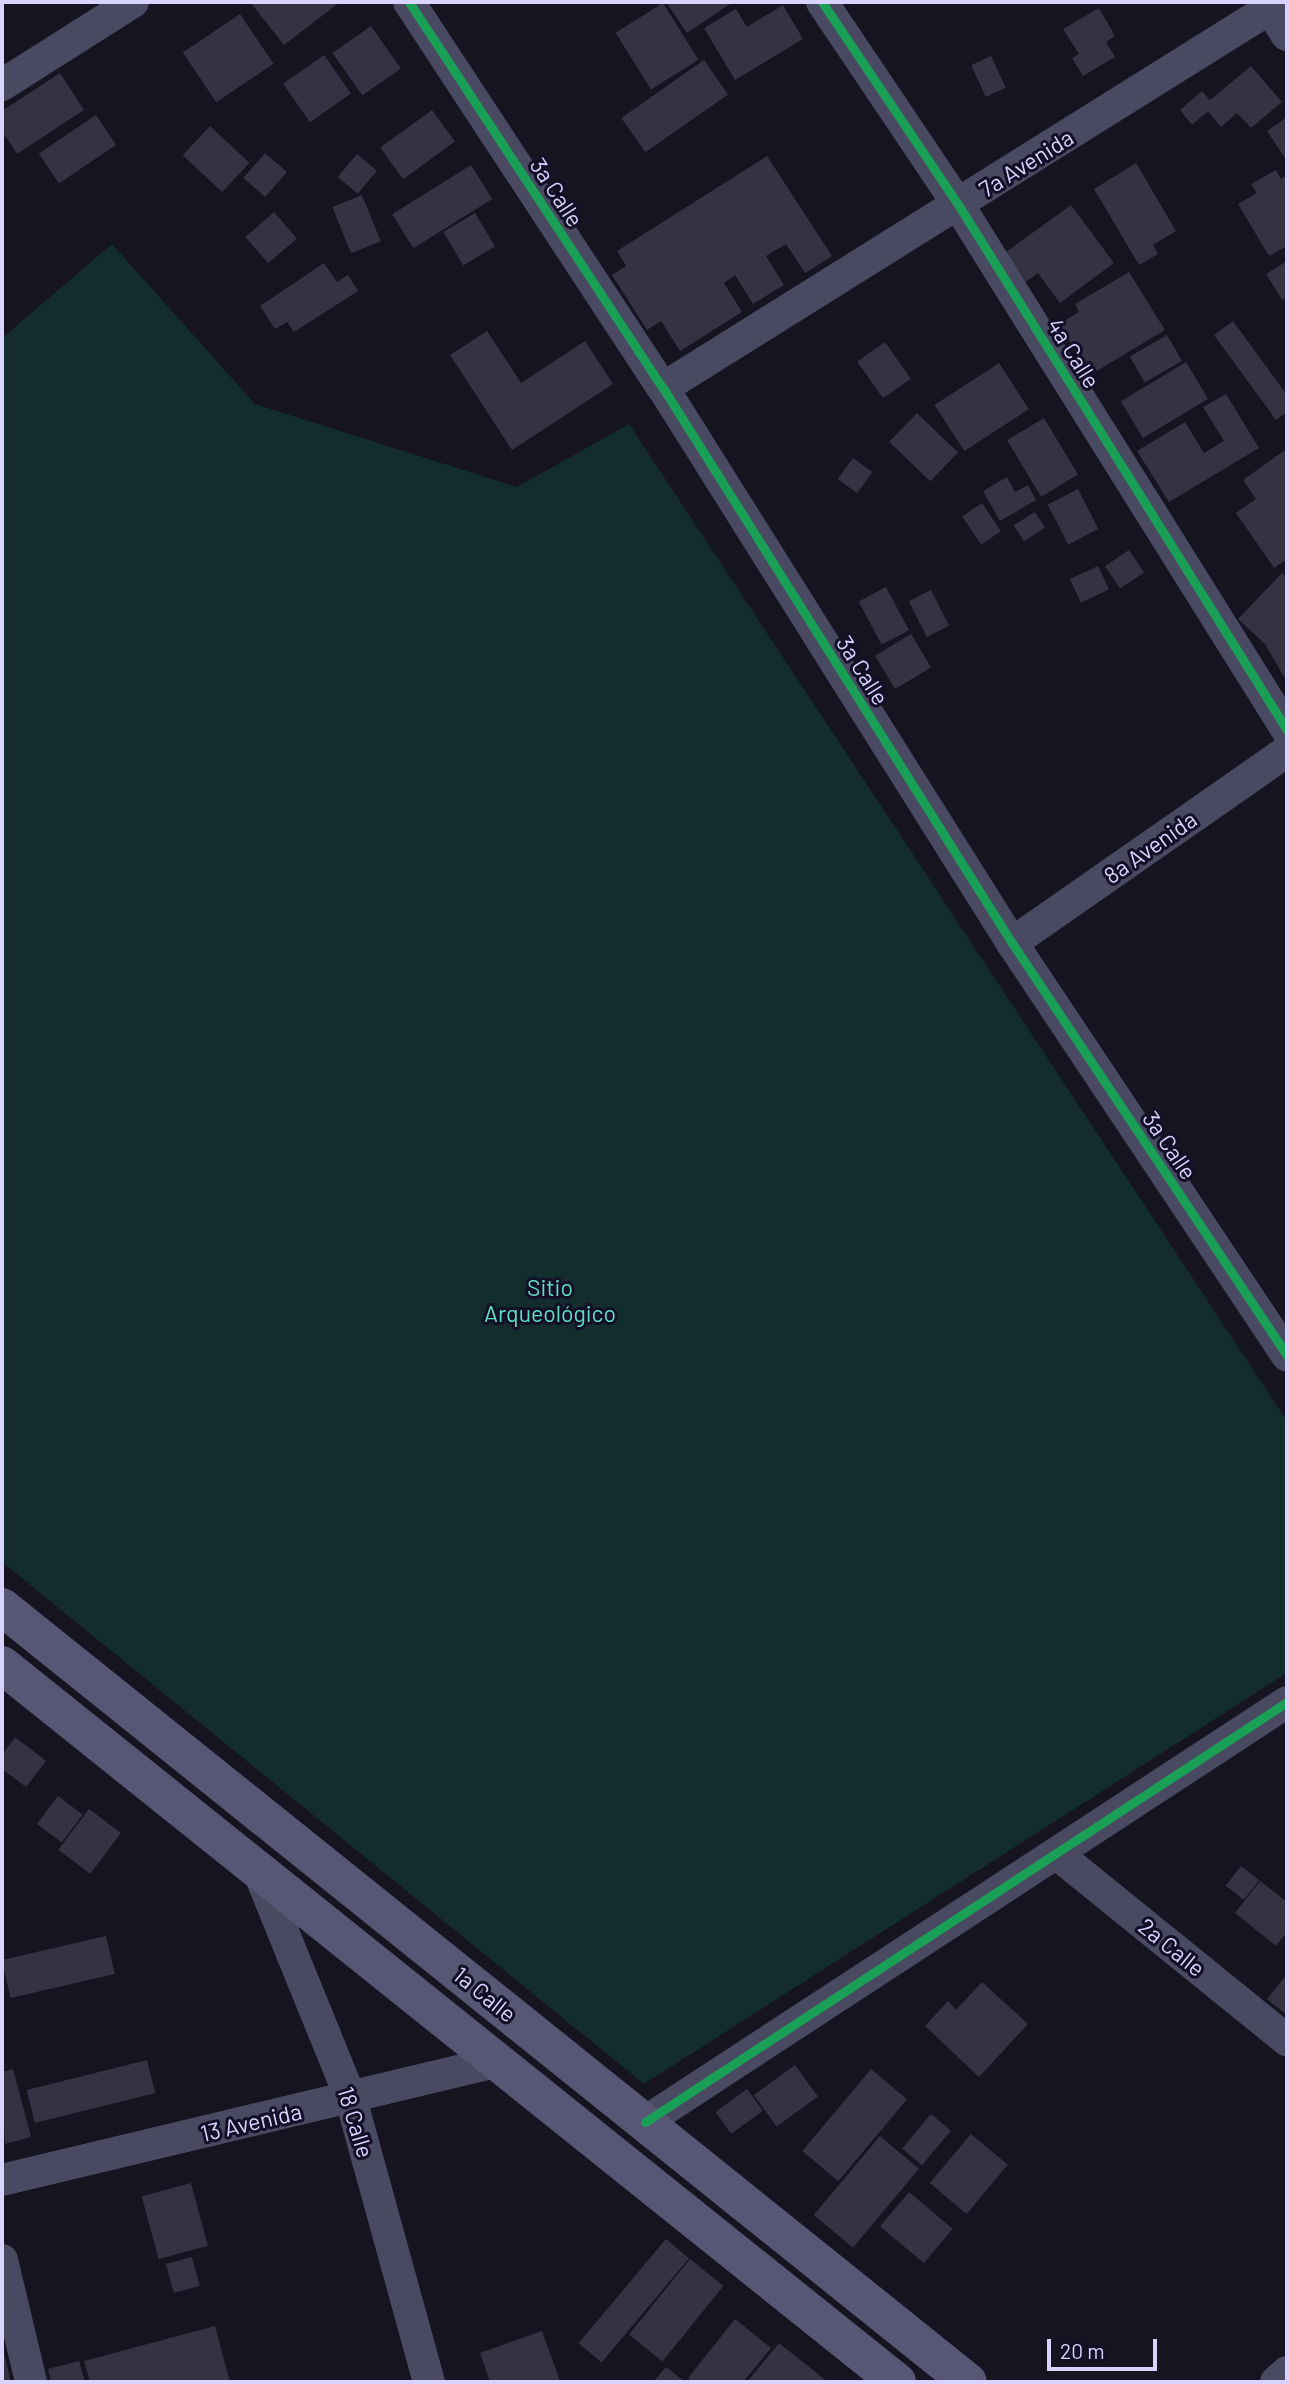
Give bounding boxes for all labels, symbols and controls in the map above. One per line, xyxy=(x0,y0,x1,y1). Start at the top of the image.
street label: 7a Avenida xyxy=(974,123,1078,203)
street label: 3a Calle xyxy=(525,152,589,232)
street label: 4a Calle xyxy=(1042,313,1106,393)
street label: 3a Calle xyxy=(831,630,895,710)
street label: 8a Avenida xyxy=(1098,805,1202,889)
street label: 3a Calle xyxy=(1137,1106,1203,1184)
park label: Sitio Arqueológico xyxy=(484,1273,616,1327)
street label: 2a Calle xyxy=(1133,1912,1211,1982)
street label: 1a Calle xyxy=(448,1960,522,2028)
street label: 18 Calle xyxy=(332,2083,380,2161)
street label: 13 Avenida xyxy=(198,2097,304,2147)
scale bar xyxy=(1051,2324,1161,2368)
text: 20 m xyxy=(1060,2338,1105,2363)

